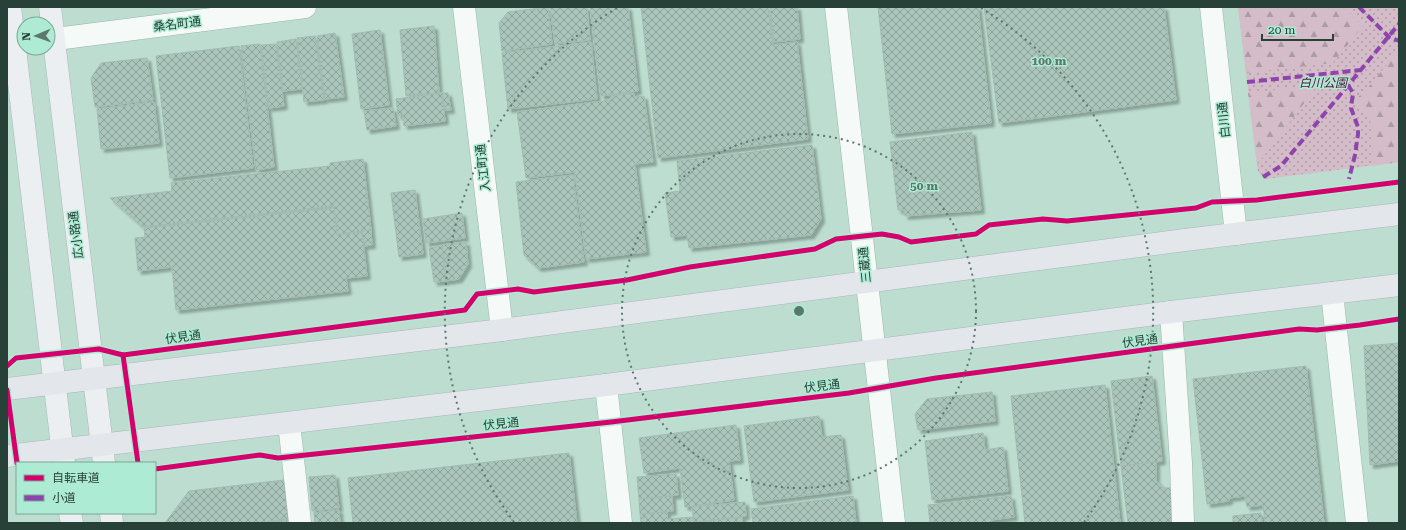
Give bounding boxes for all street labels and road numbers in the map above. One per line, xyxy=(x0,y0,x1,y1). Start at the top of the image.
street label: 桑名町通 xyxy=(152,14,202,34)
street label: 白川通 xyxy=(1215,101,1233,139)
street label: 入江町通 xyxy=(473,143,493,193)
street label: 広小路通 xyxy=(66,210,86,260)
street label: 三蔵通 xyxy=(856,246,874,284)
street label: 伏見通 xyxy=(164,328,202,346)
street label: 伏見通 xyxy=(1121,332,1159,350)
street label: 伏見通 xyxy=(803,377,841,395)
street label: 伏見通 xyxy=(482,415,520,433)

